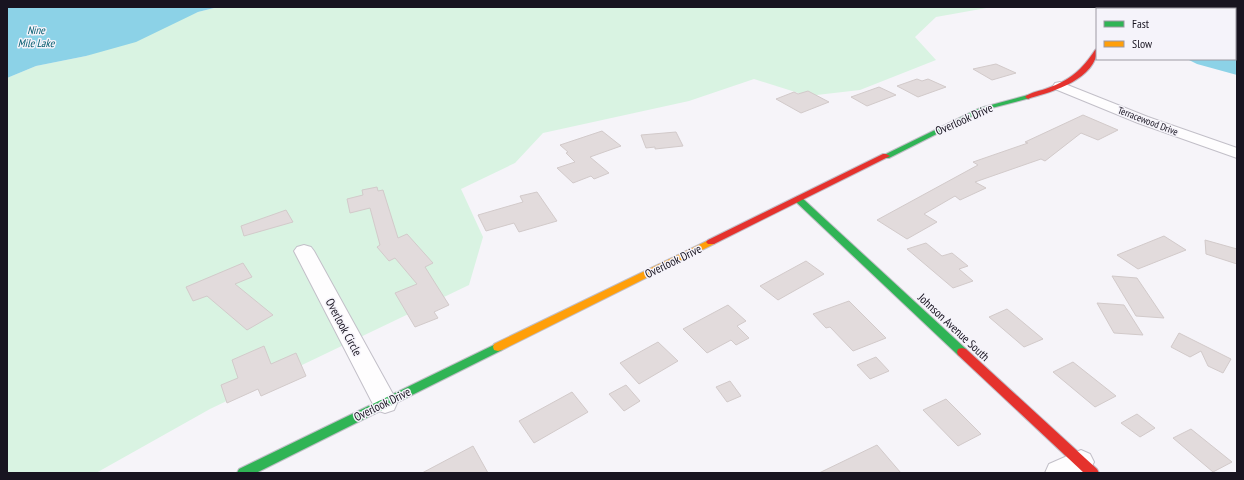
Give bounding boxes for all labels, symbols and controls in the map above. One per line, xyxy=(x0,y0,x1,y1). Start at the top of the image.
legend xyxy=(1096,8,1236,60)
text: Fast xyxy=(1132,16,1150,31)
water label: Nine Mile Lake xyxy=(18,23,56,50)
text: Slow xyxy=(1132,36,1153,51)
street label: Overlook Drive xyxy=(933,100,995,138)
street label: Terracewood Drive xyxy=(1116,104,1180,138)
street label: Overlook Drive xyxy=(642,241,704,281)
street label: Johnson Avenue South xyxy=(914,289,993,364)
street label: Overlook Circle xyxy=(323,296,365,358)
street label: Overlook Drive xyxy=(351,384,413,424)

